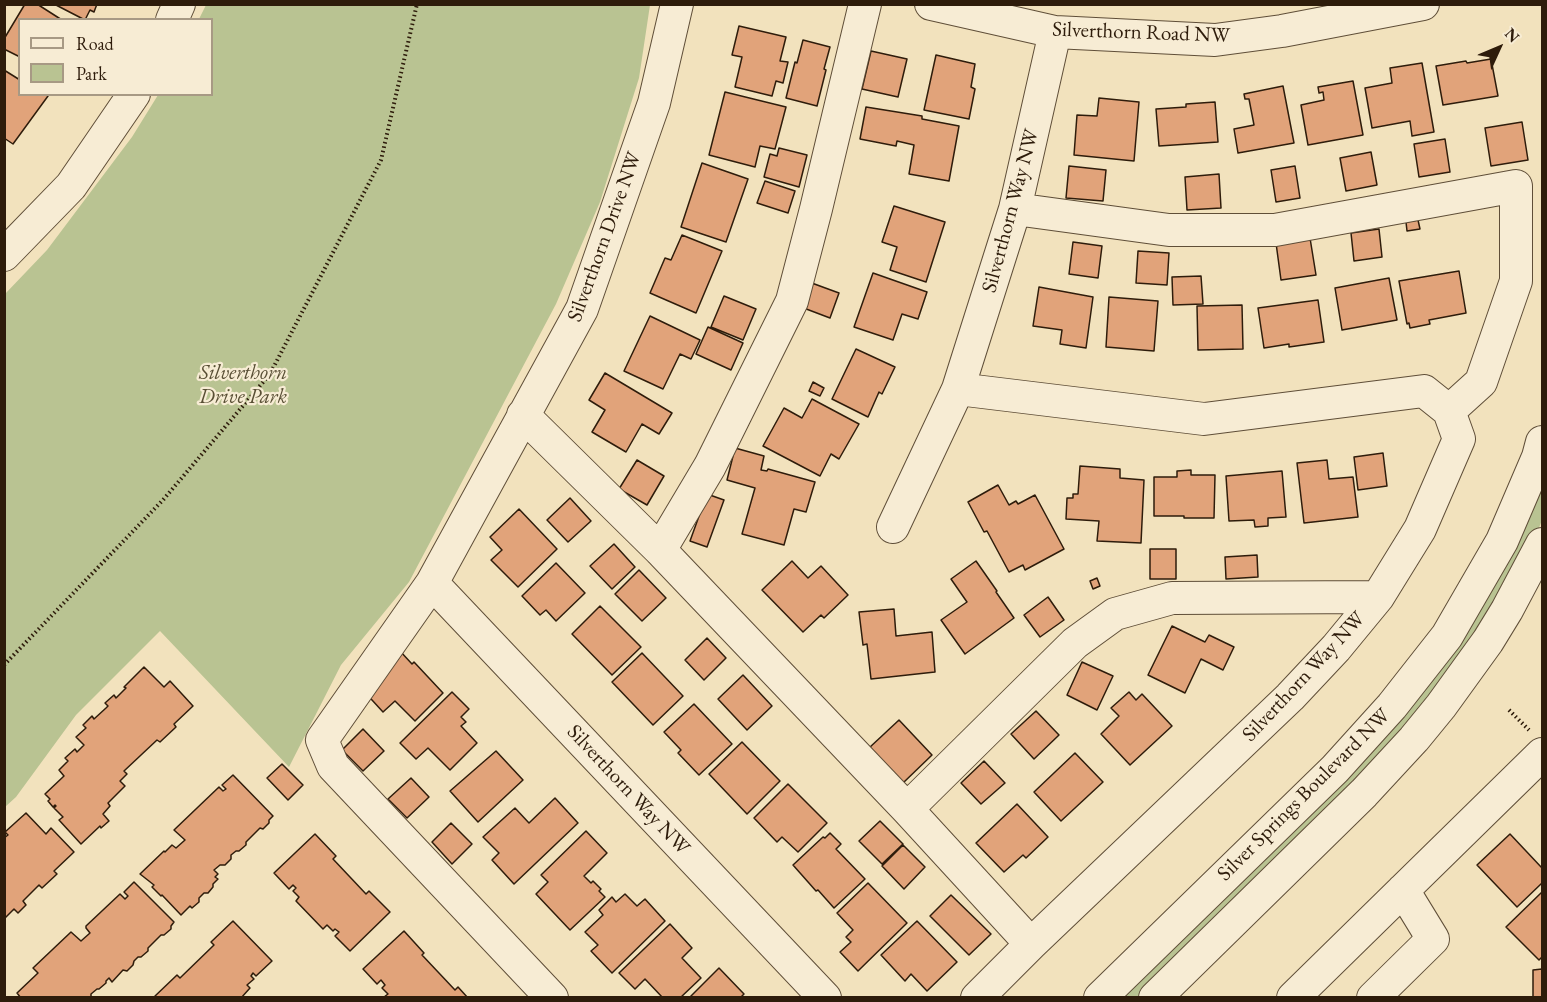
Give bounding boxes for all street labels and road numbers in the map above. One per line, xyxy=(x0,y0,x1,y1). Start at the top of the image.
street label: Silverthorn Road NW xyxy=(1052,17,1230,49)
street label: Silverthorn Way NW xyxy=(977,126,1045,296)
street label: Silverthorn Drive NW xyxy=(563,149,647,325)
street label: Silverthorn Way NW xyxy=(1237,607,1371,747)
street label: Silver Springs Boulevard NW xyxy=(1212,703,1396,887)
street label: Silverthorn Way NW xyxy=(561,720,695,860)

